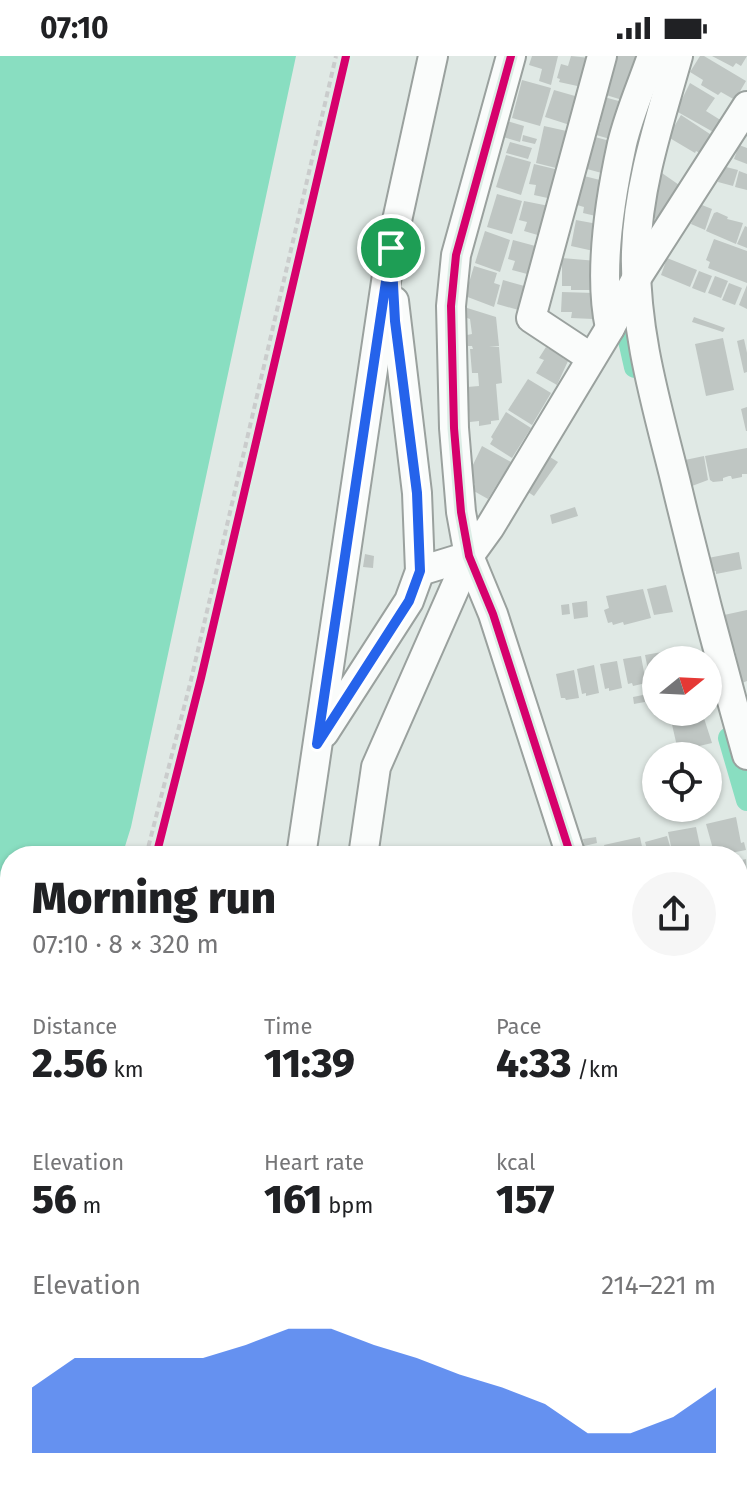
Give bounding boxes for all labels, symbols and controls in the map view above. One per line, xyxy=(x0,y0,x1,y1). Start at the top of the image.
text: 07:10 xyxy=(40,10,109,46)
pin xyxy=(357,214,425,282)
icon: arrive xyxy=(369,226,413,270)
north arrow xyxy=(642,646,722,726)
map controls xyxy=(642,646,722,822)
button: locate xyxy=(642,742,722,822)
text: Morning run xyxy=(32,872,276,925)
button: share xyxy=(632,872,716,956)
text: 07:10 · 8 × 320 m xyxy=(32,929,219,960)
text: Distance xyxy=(32,1013,117,1040)
text: Time xyxy=(264,1013,312,1040)
text: Pace xyxy=(496,1013,542,1040)
text: 2.56 xyxy=(32,1040,108,1088)
text: 11:39 xyxy=(264,1040,355,1088)
text: 4:33 xyxy=(496,1040,571,1088)
text: km xyxy=(108,1056,144,1083)
text: /km xyxy=(571,1056,619,1083)
text: Elevation xyxy=(32,1149,124,1176)
text: Heart rate xyxy=(264,1149,364,1176)
text: kcal xyxy=(496,1149,536,1176)
text: 56 xyxy=(32,1176,77,1224)
text: 161 xyxy=(264,1176,322,1224)
text: 157 xyxy=(496,1176,555,1224)
text: m xyxy=(77,1192,101,1219)
text: bpm xyxy=(322,1192,373,1219)
text: Elevation xyxy=(32,1270,141,1301)
text: 214–221 m xyxy=(601,1270,716,1301)

